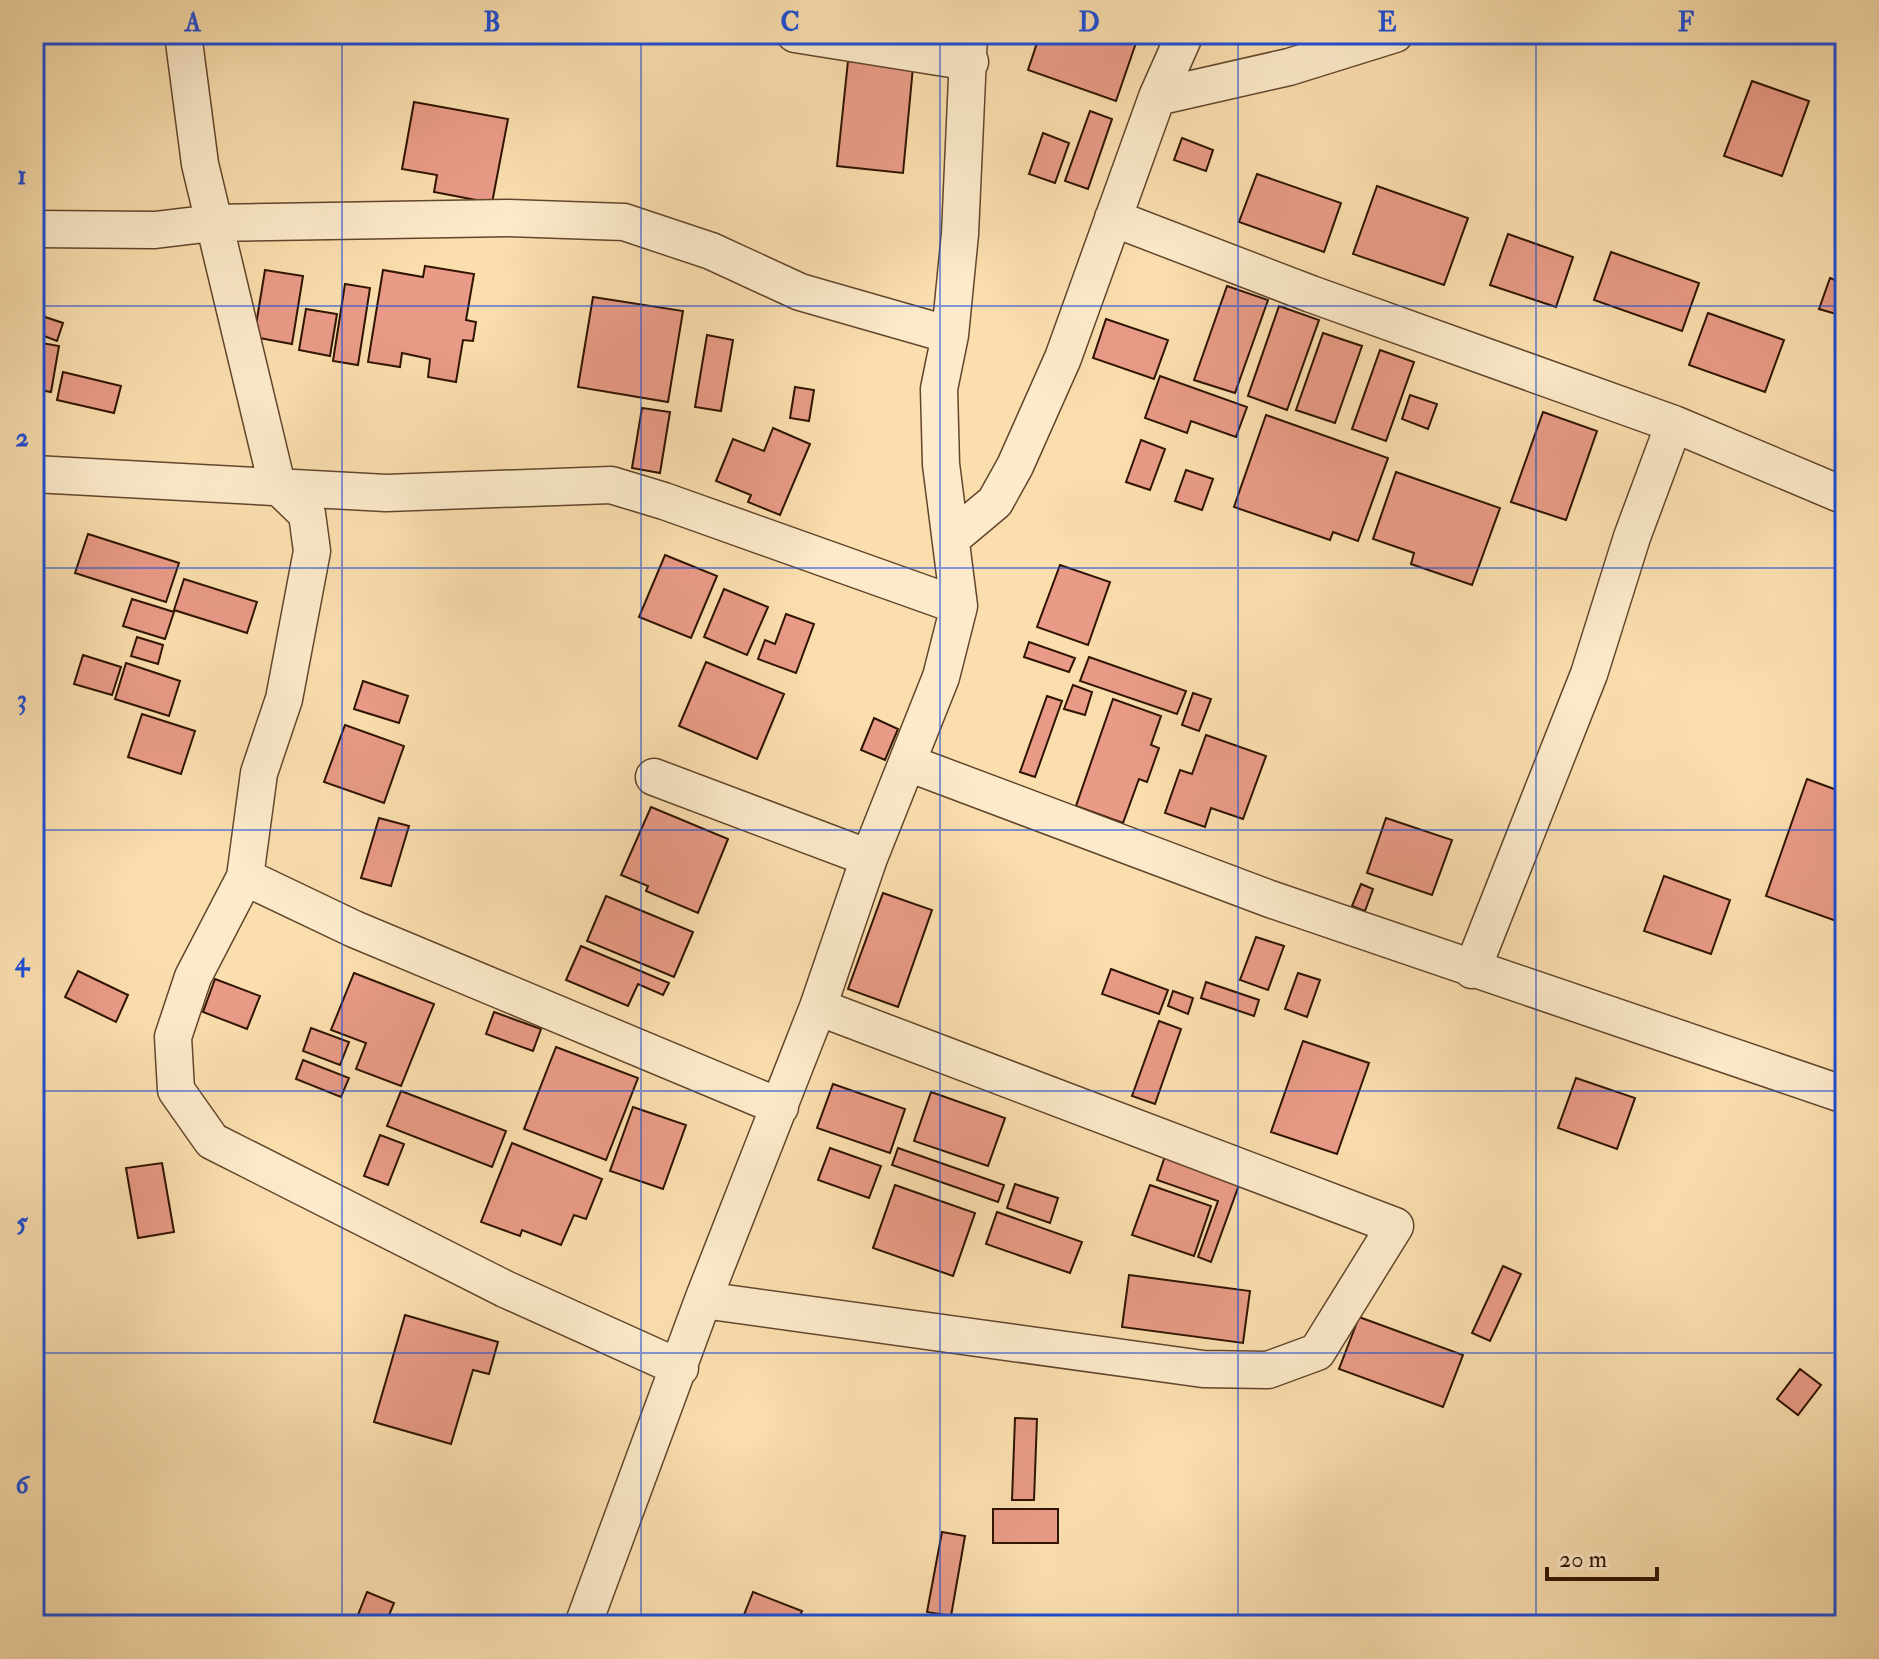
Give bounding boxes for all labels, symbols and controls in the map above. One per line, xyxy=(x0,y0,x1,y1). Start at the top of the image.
text: A xyxy=(184,7,202,39)
text: B xyxy=(483,7,501,39)
text: C xyxy=(780,7,800,39)
text: D xyxy=(1078,7,1100,39)
text: E xyxy=(1378,7,1397,39)
text: F xyxy=(1678,7,1695,39)
text: 1 xyxy=(17,160,27,192)
text: 2 xyxy=(15,422,29,454)
text: 3 xyxy=(17,684,27,716)
text: 4 xyxy=(14,946,31,978)
text: 5 xyxy=(16,1207,28,1239)
text: 6 xyxy=(15,1469,30,1501)
scale bar xyxy=(1547,1531,1657,1581)
text: 20 m xyxy=(1559,1544,1608,1575)

